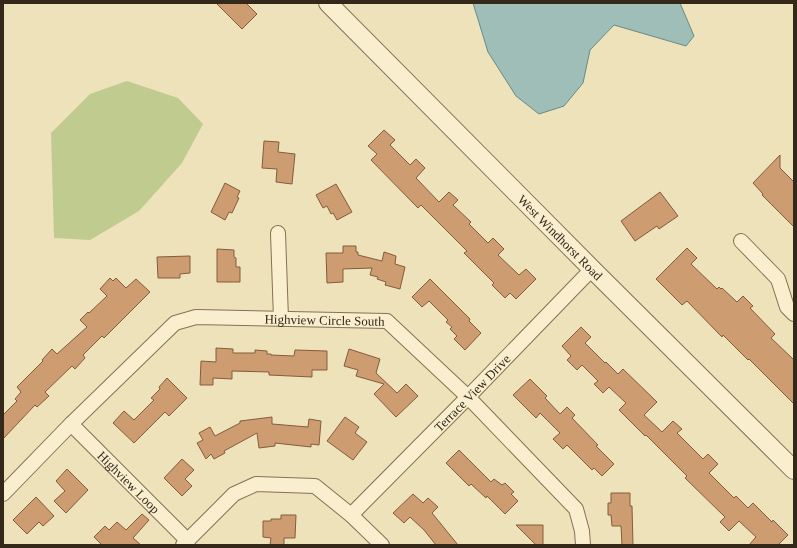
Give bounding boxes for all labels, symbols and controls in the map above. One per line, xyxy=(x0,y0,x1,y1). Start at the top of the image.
street label: West Windhorst Road xyxy=(515,192,606,283)
street label: Highview Circle South xyxy=(264,311,385,328)
street label: Terrace View Drive xyxy=(431,351,513,434)
street label: Highview Loop xyxy=(95,448,163,516)

